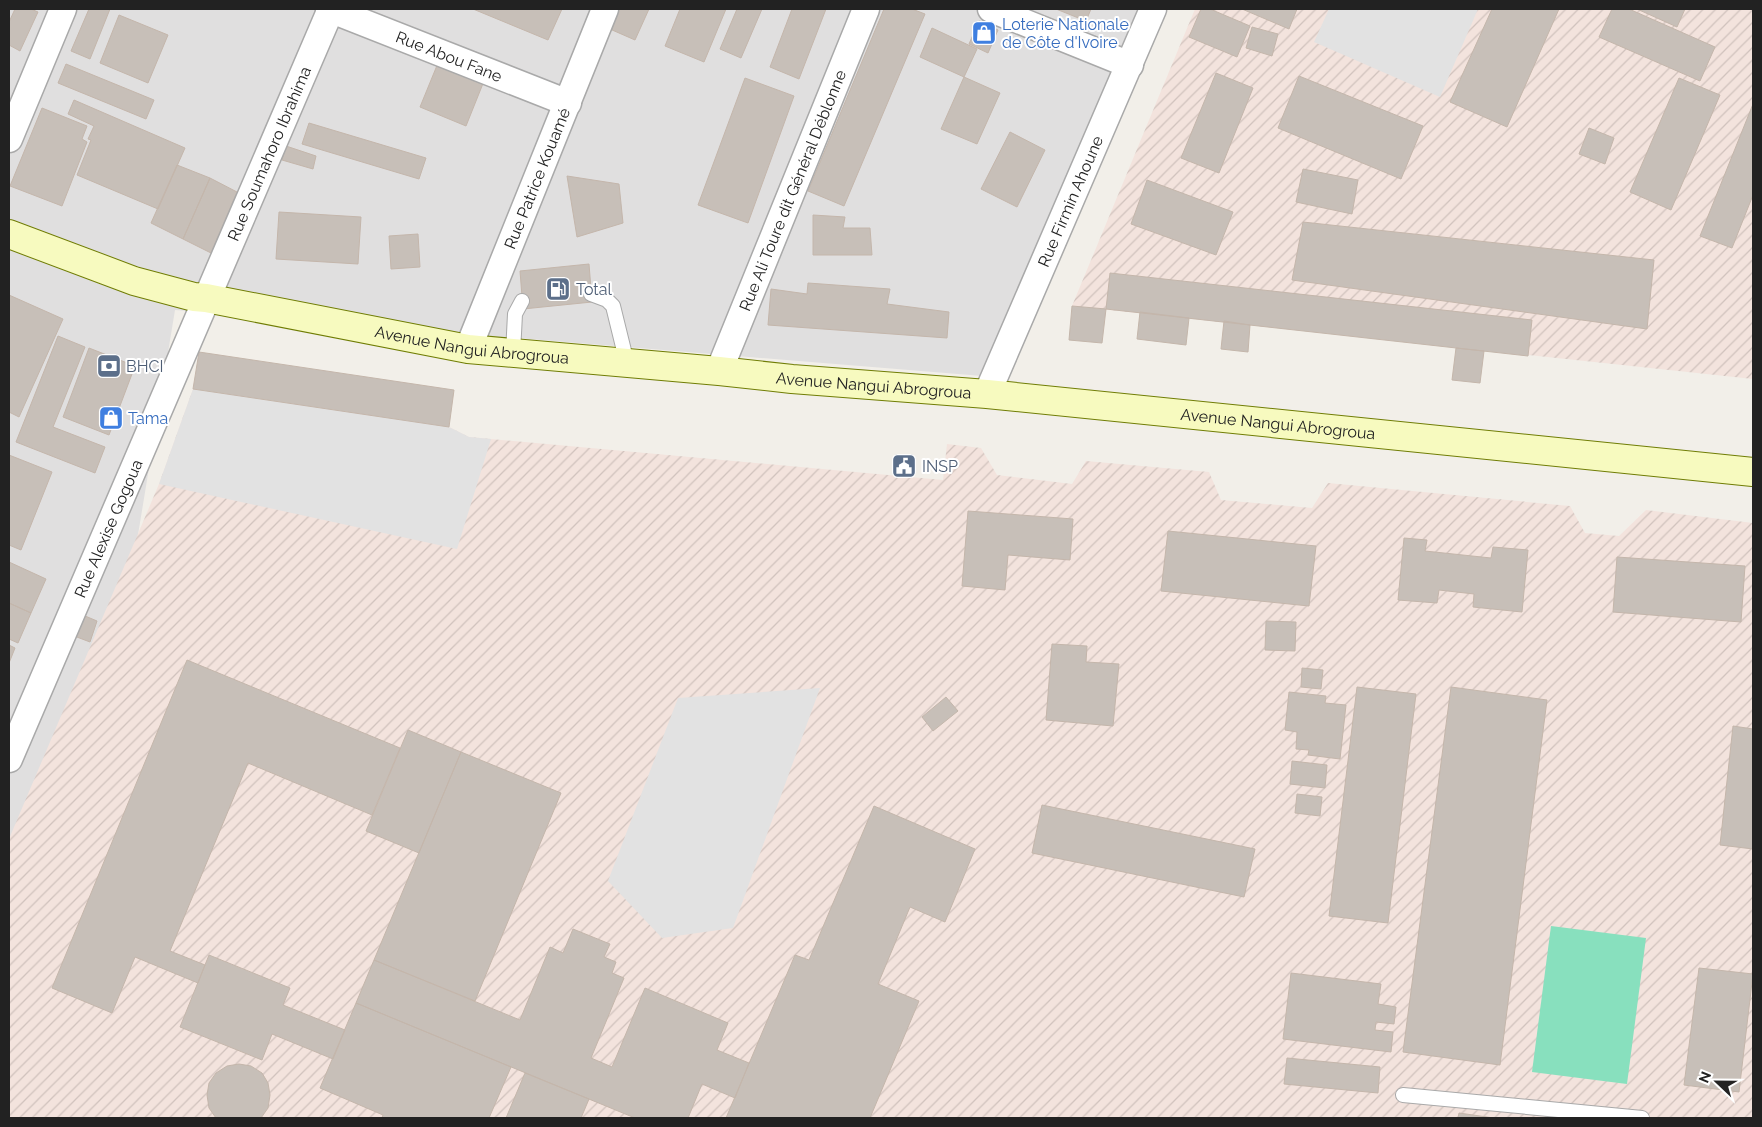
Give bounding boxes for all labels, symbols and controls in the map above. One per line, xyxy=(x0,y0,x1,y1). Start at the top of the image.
place label: Loterie Nationale de Côte d'Ivoire xyxy=(1002,15,1129,52)
shop icon: Loterie Nationale de Côte d'Ivoire xyxy=(971,20,997,46)
street label: Rue Abou Fane xyxy=(393,27,505,86)
street label: Rue Soumahoro Ibrahima xyxy=(223,63,315,244)
street label: Rue Ali Toure dit Général Déblonne xyxy=(735,67,850,314)
street label: Rue Patrice Kouamé xyxy=(500,105,574,252)
street label: Rue Firmin Ahoune xyxy=(1034,133,1107,270)
fuel station icon: Total xyxy=(545,276,571,302)
place label: Total xyxy=(576,280,612,299)
street label: Avenue Nangui Abrogroua xyxy=(373,322,570,367)
bank icon: BHCI xyxy=(96,353,122,379)
place label: BHCI xyxy=(126,357,163,376)
street label: Avenue Nangui Abrogroua xyxy=(775,368,972,402)
street label: Avenue Nangui Abrogroua xyxy=(1180,404,1376,443)
shop icon: Tama xyxy=(98,405,124,431)
place label: Tama xyxy=(128,409,168,428)
public building icon: INSP xyxy=(891,453,917,479)
street label: Rue Alexise Gogoua xyxy=(70,456,146,600)
place label: INSP xyxy=(922,457,958,476)
north arrow xyxy=(1692,1057,1742,1107)
text: N xyxy=(1696,1069,1714,1085)

